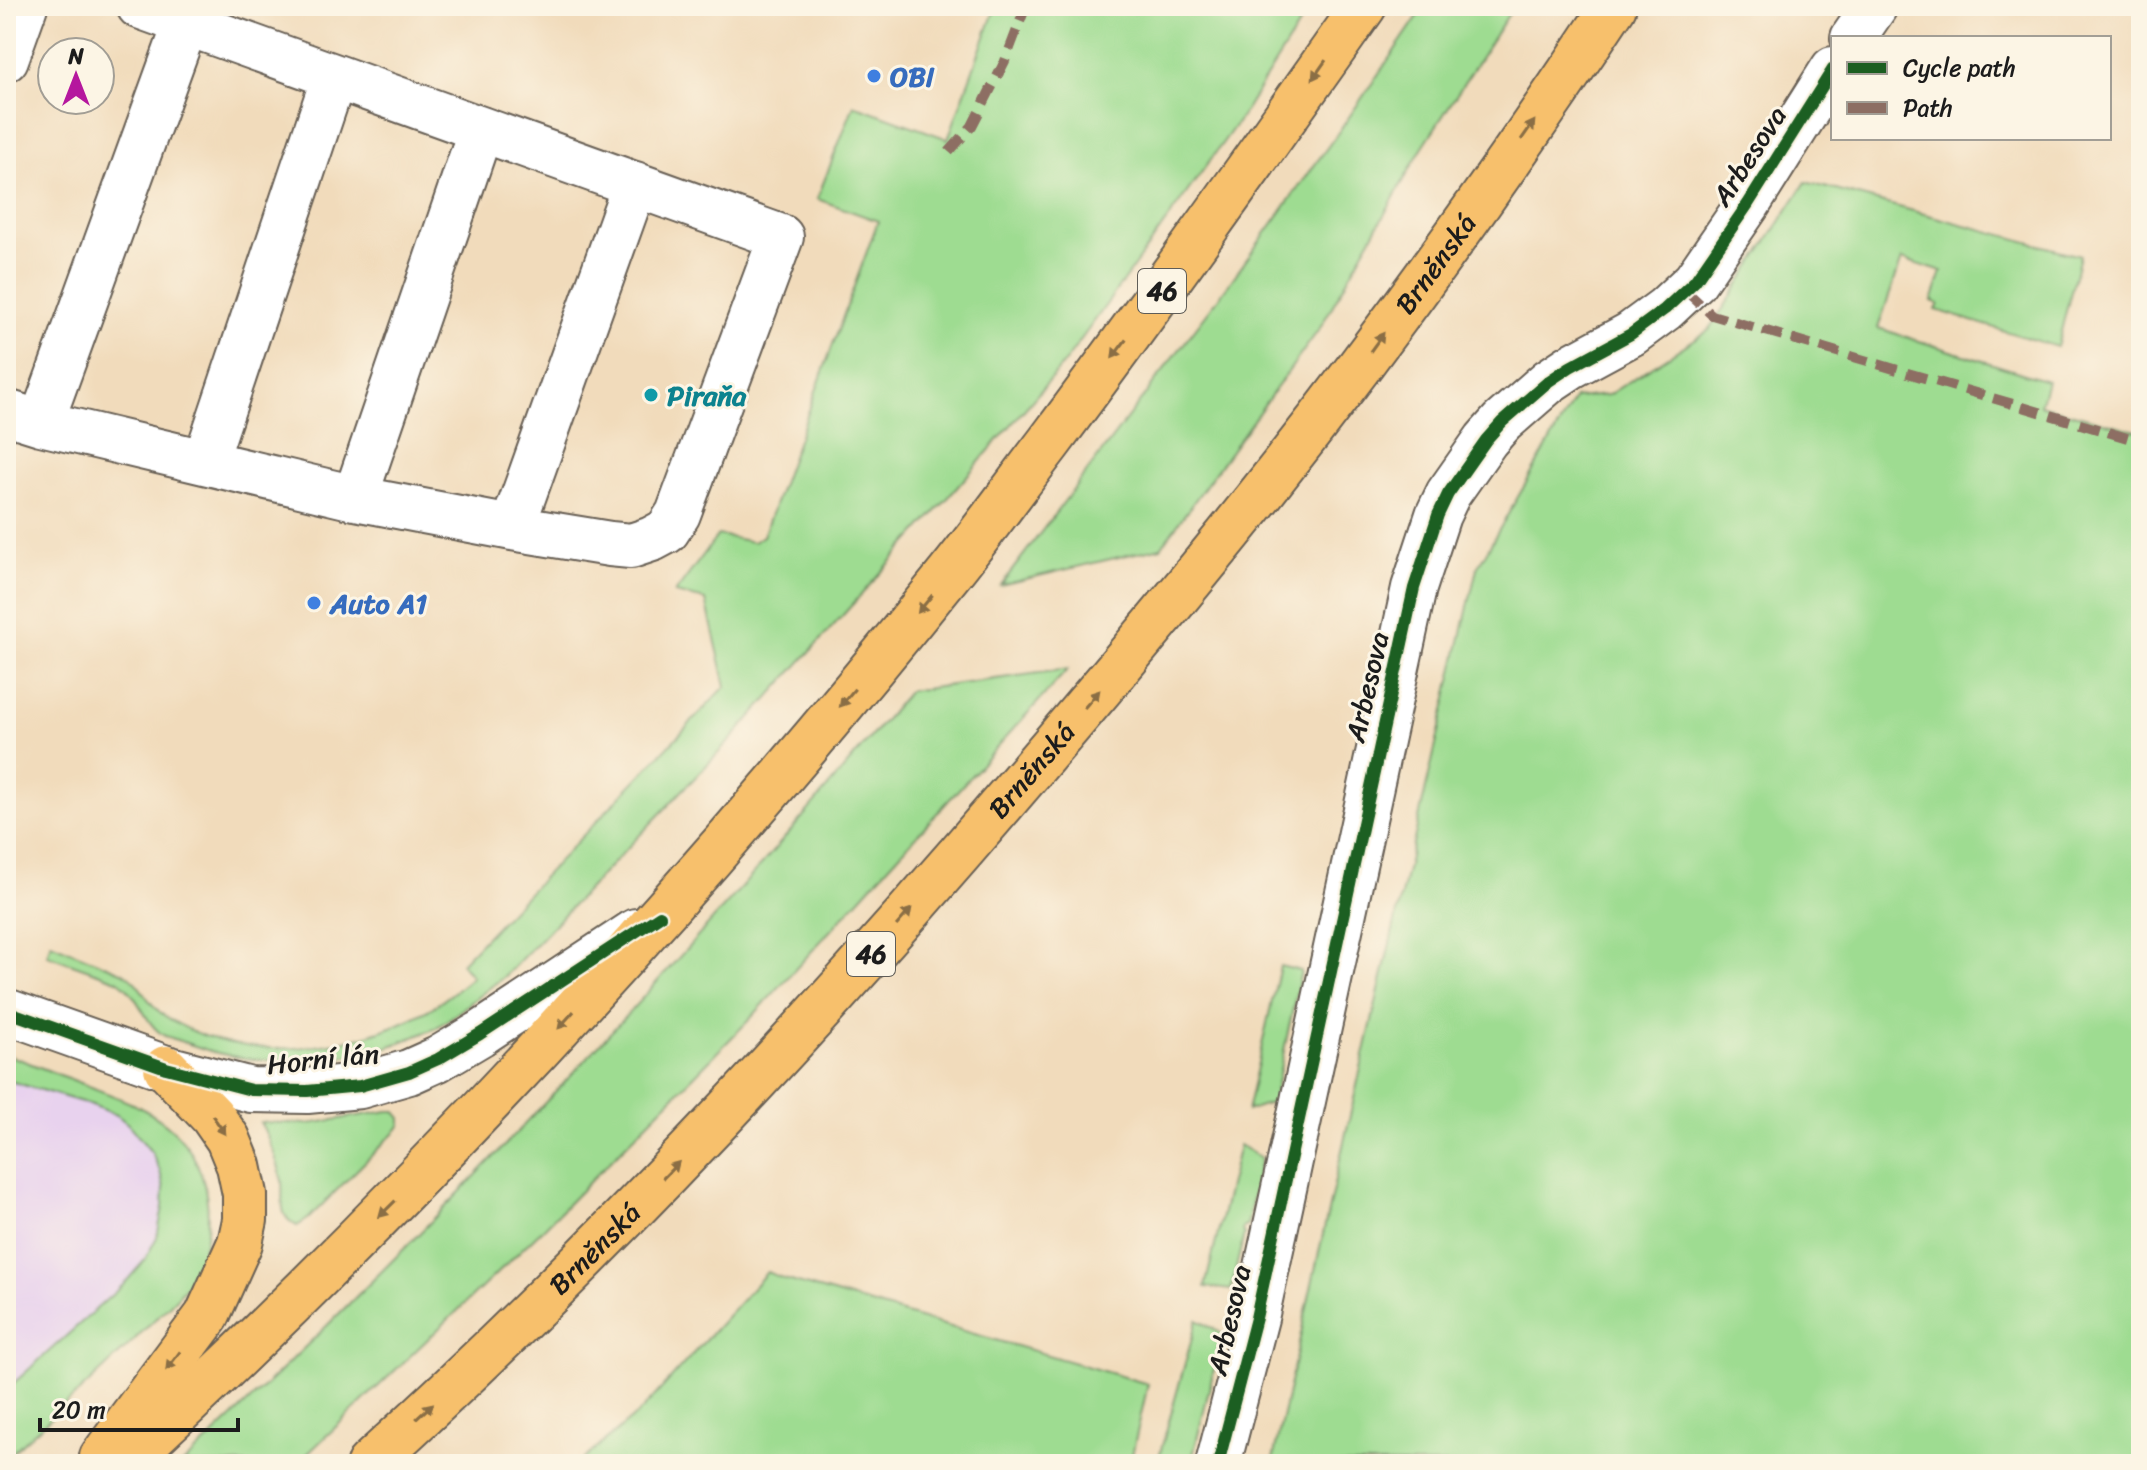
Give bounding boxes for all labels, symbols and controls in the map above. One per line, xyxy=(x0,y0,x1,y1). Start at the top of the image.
north arrow xyxy=(36,36,116,116)
legend xyxy=(1831,36,2111,140)
text: N xyxy=(67,37,84,76)
text: Cycle path xyxy=(1903,47,2016,89)
place label: OBI xyxy=(890,52,935,101)
one-way arrow xyxy=(1312,59,1327,80)
marker: OBI xyxy=(865,67,883,85)
text: Path xyxy=(1903,87,1953,129)
street label: Arbesova xyxy=(1697,96,1800,217)
one-way arrow xyxy=(1520,120,1535,141)
street label: Brněnská xyxy=(1382,202,1489,325)
road number: 46 xyxy=(1138,269,1186,313)
one-way arrow xyxy=(1369,331,1384,352)
one-way arrow xyxy=(1112,339,1127,360)
place label: Piraňa xyxy=(667,371,747,420)
marker: Piraňa xyxy=(642,386,660,404)
place label: Auto A1 xyxy=(329,579,427,628)
marker: Auto A1 xyxy=(305,594,323,612)
one-way arrow xyxy=(917,594,934,614)
street label: Arbesova xyxy=(1330,627,1403,748)
one-way arrow xyxy=(839,688,856,708)
one-way arrow xyxy=(1083,689,1101,709)
street label: Brněnská xyxy=(975,710,1088,830)
one-way arrow xyxy=(895,907,912,927)
road number: 46 xyxy=(847,932,895,976)
one-way arrow xyxy=(557,1011,575,1030)
street label: Horní lán xyxy=(264,1029,382,1089)
one-way arrow xyxy=(211,1115,226,1136)
one-way arrow xyxy=(661,1160,679,1179)
street label: Brněnská xyxy=(536,1190,653,1307)
one-way arrow xyxy=(378,1199,397,1218)
street label: Arbesova xyxy=(1192,1260,1265,1381)
one-way arrow xyxy=(166,1351,182,1371)
scale bar xyxy=(40,1382,238,1432)
text: 20 m xyxy=(52,1389,106,1431)
one-way arrow xyxy=(416,1402,435,1420)

